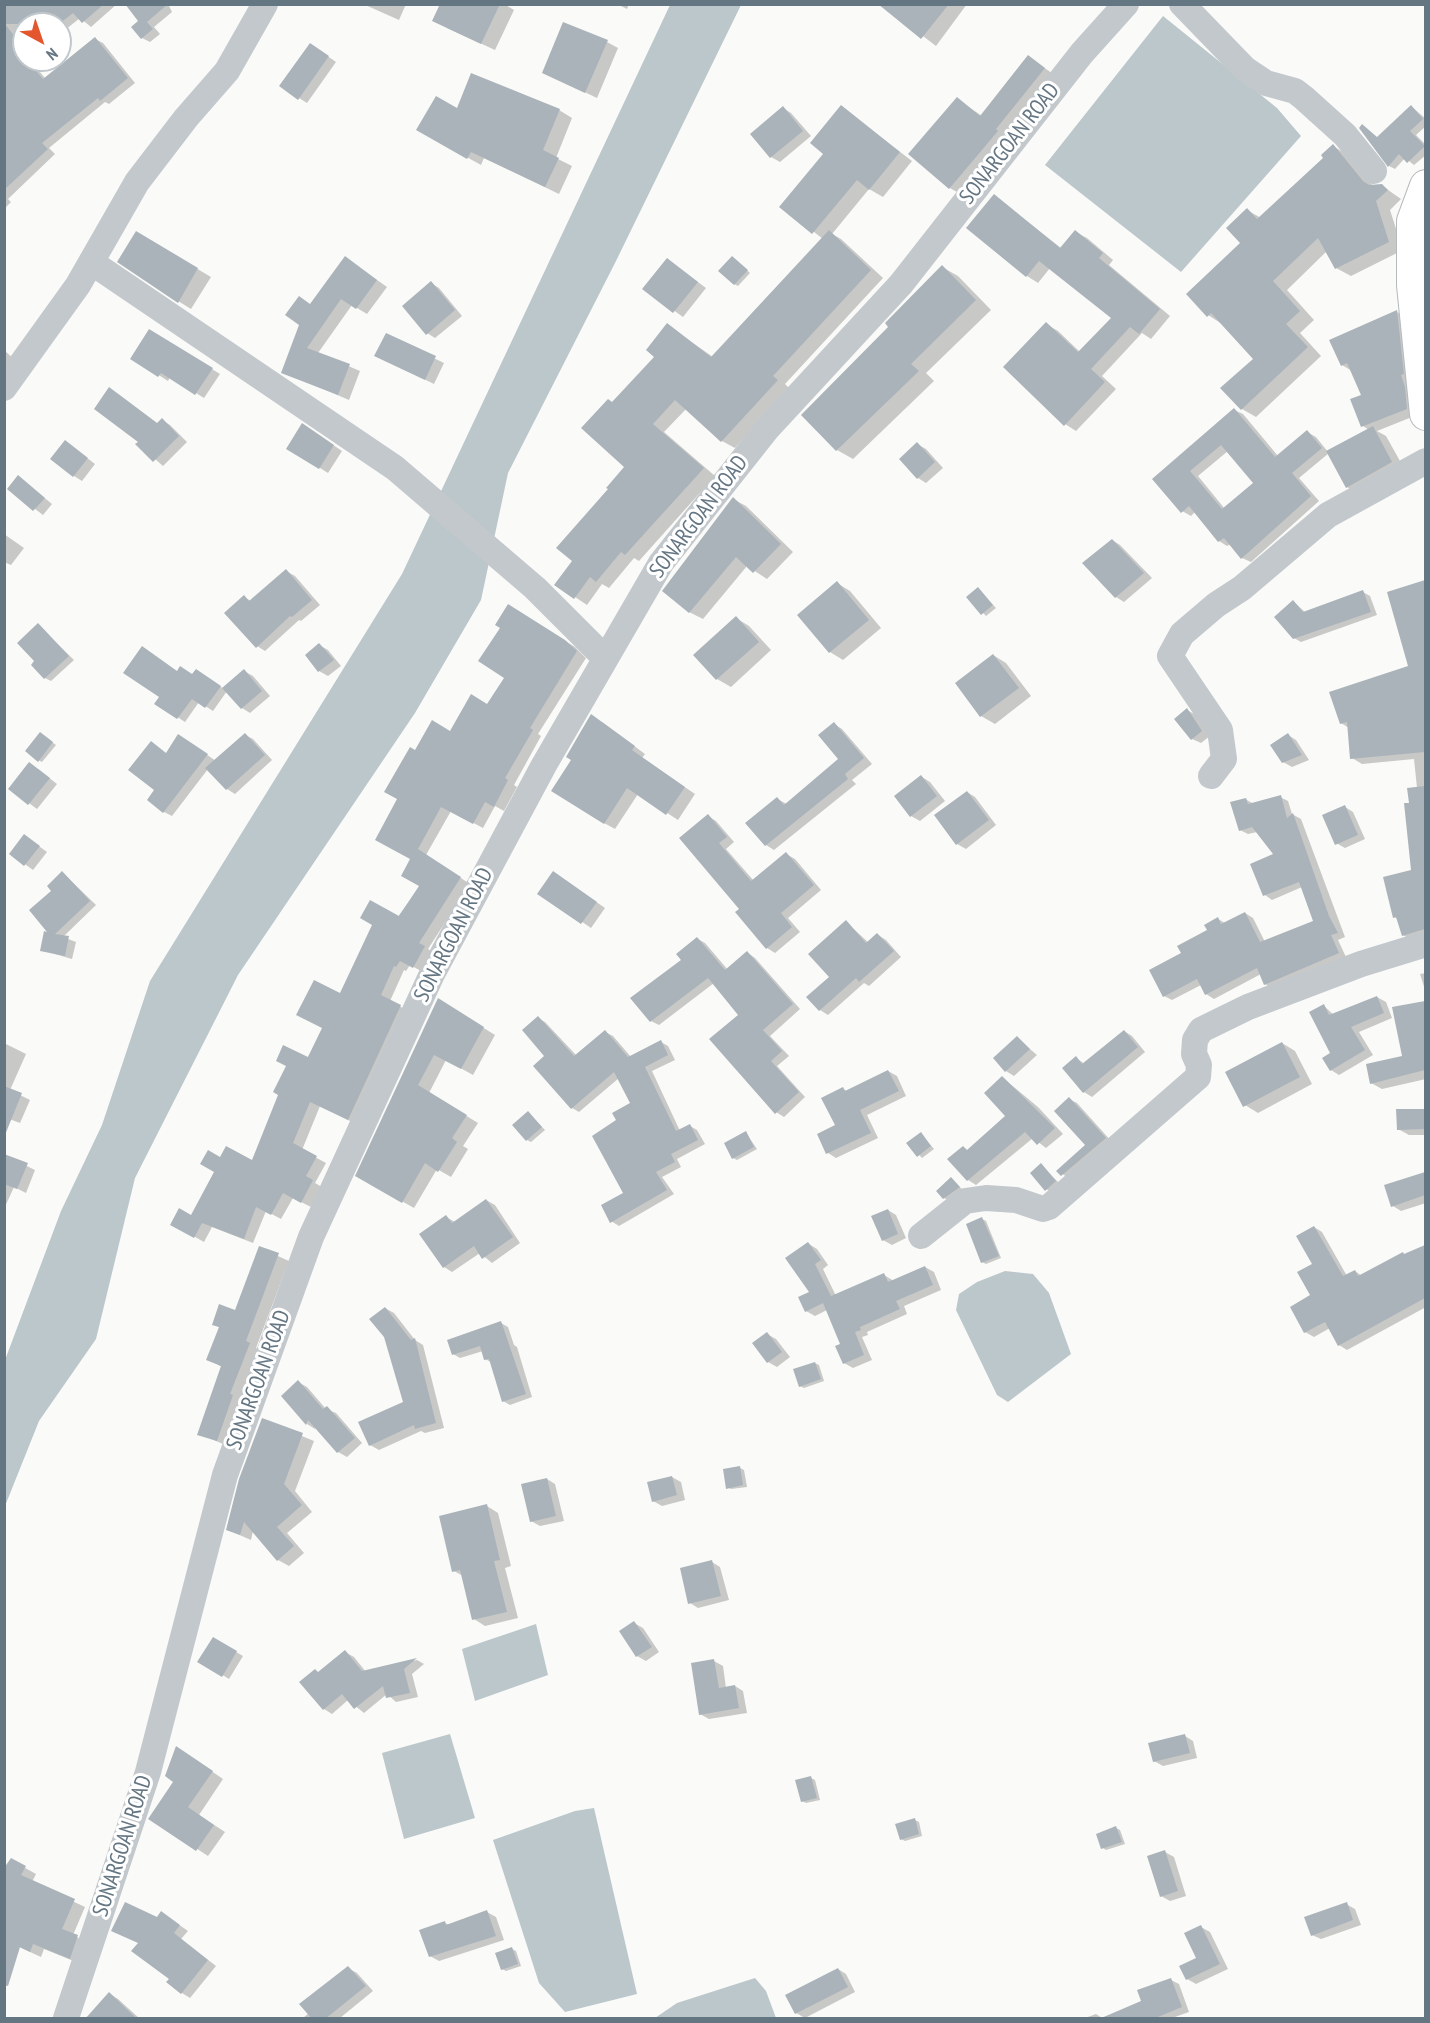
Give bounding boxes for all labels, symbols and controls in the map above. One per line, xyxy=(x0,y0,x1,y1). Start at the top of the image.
north arrow xyxy=(12,12,72,72)
text: N xyxy=(43,44,62,65)
street label: SONARGOAN ROAD xyxy=(954,78,1066,210)
street label: SONARGOAN ROAD xyxy=(644,451,754,583)
street label: SONARGOAN ROAD xyxy=(409,864,499,1006)
street label: SONARGOAN ROAD xyxy=(222,1307,296,1453)
street label: SONARGOAN ROAD xyxy=(88,1772,158,1920)

